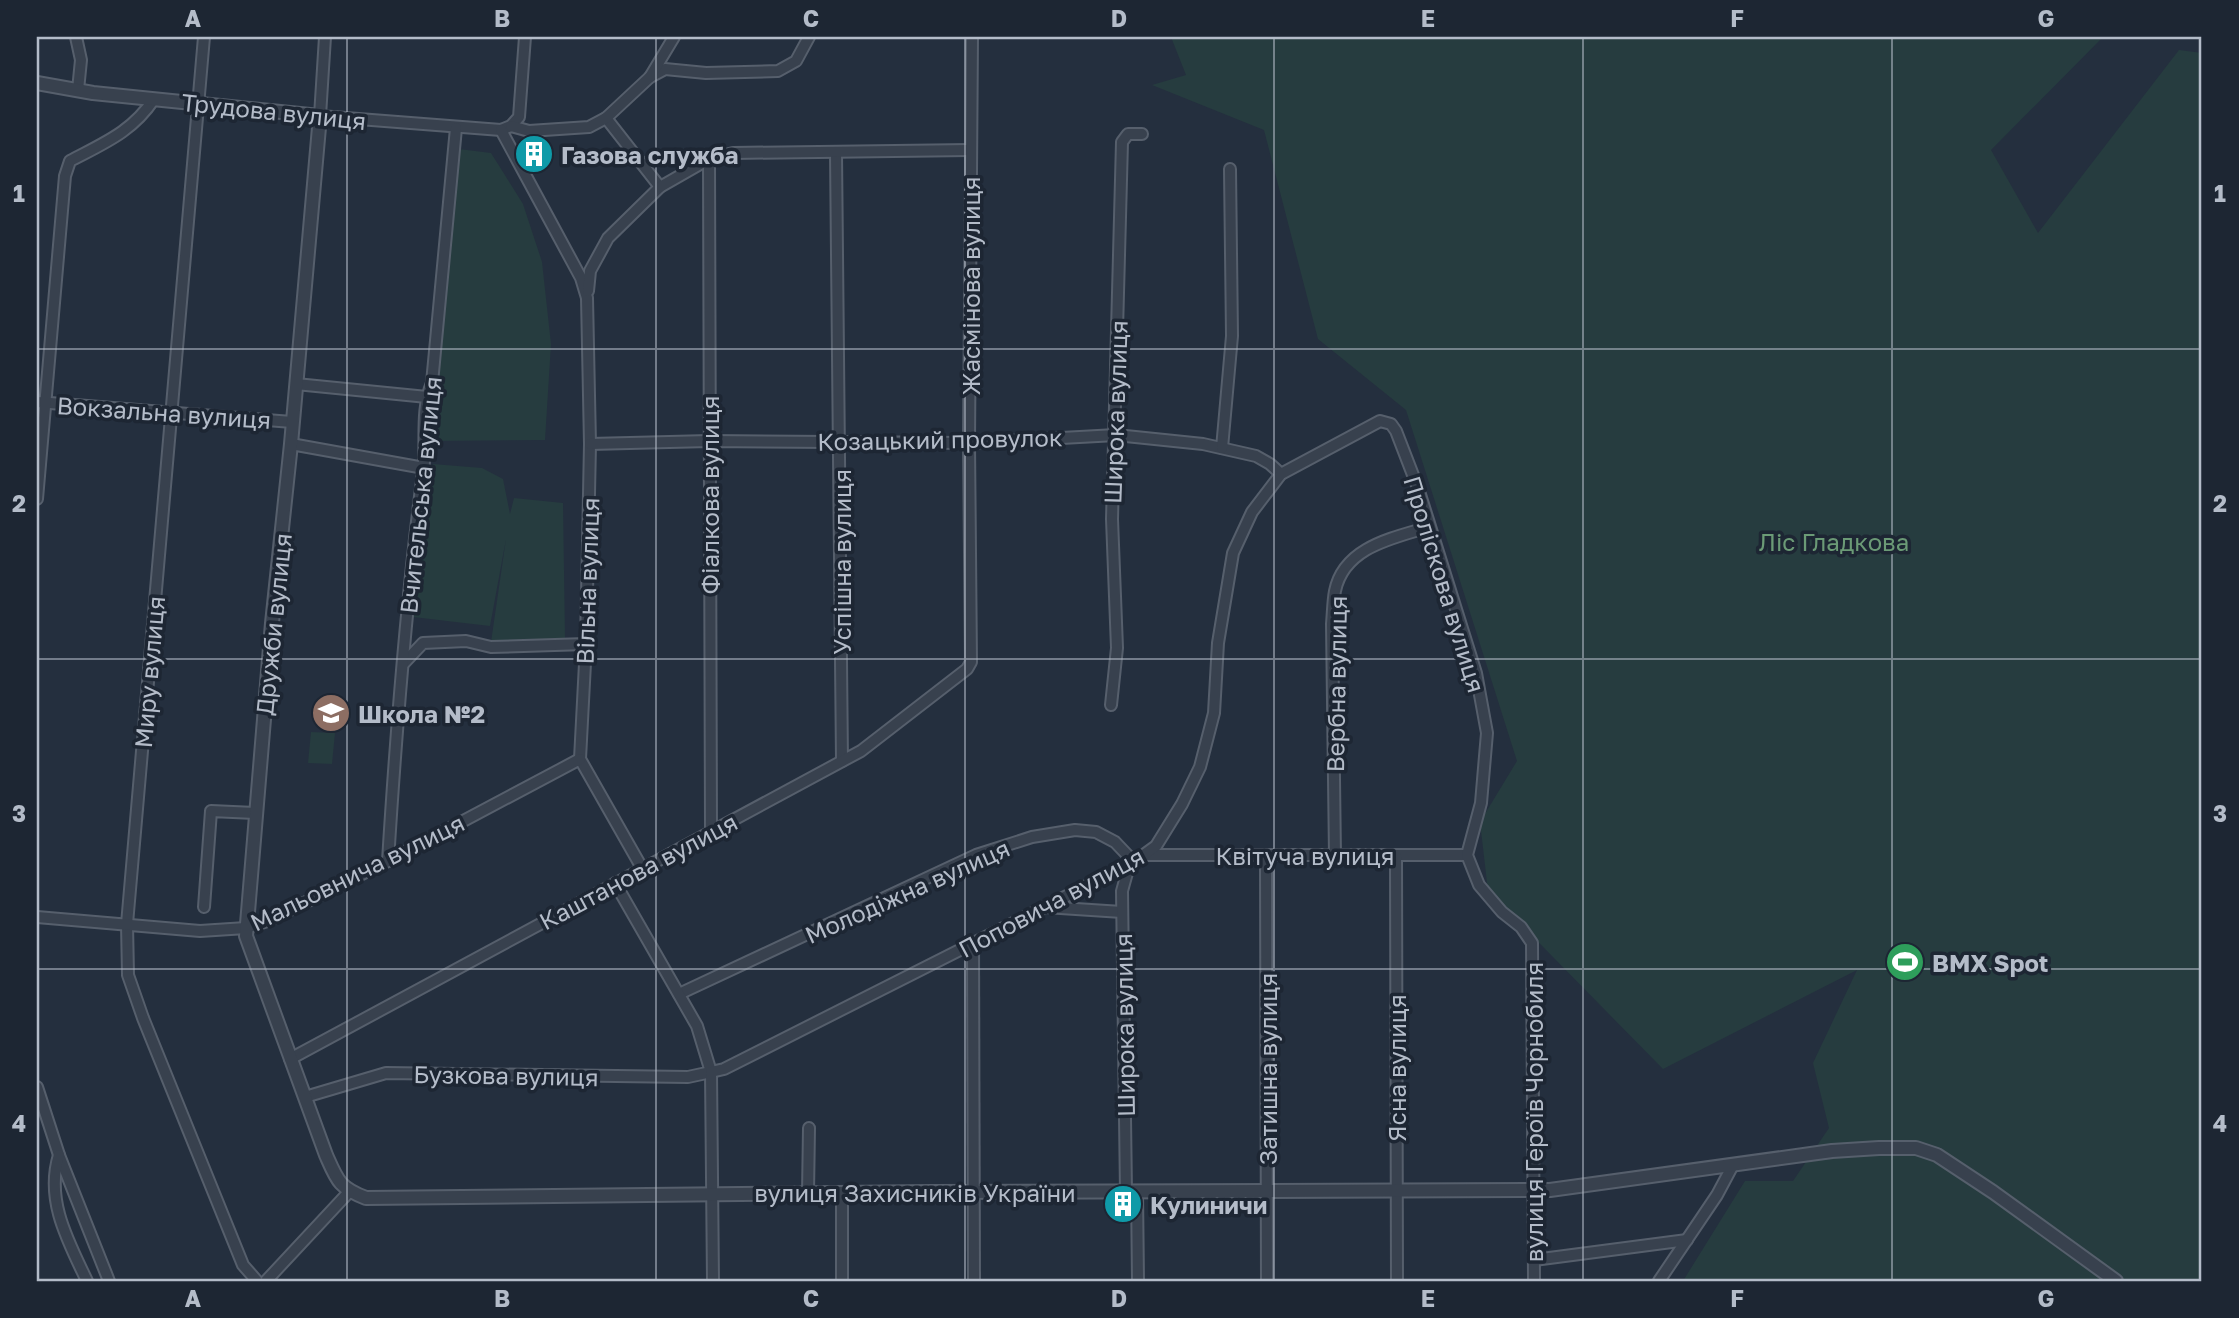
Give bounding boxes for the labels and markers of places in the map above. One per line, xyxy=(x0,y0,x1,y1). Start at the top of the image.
building icon: Газова служба xyxy=(513,133,555,175)
place label: Газова служба xyxy=(561,140,738,169)
school or university icon: Школа №2 xyxy=(310,692,352,734)
place label: Школа №2 xyxy=(358,699,485,728)
sports icon: BMX Spot xyxy=(1884,941,1926,983)
place label: BMX Spot xyxy=(1932,948,2048,977)
building icon: Кулиничи xyxy=(1102,1183,1144,1225)
place label: Кулиничи xyxy=(1150,1190,1267,1219)

